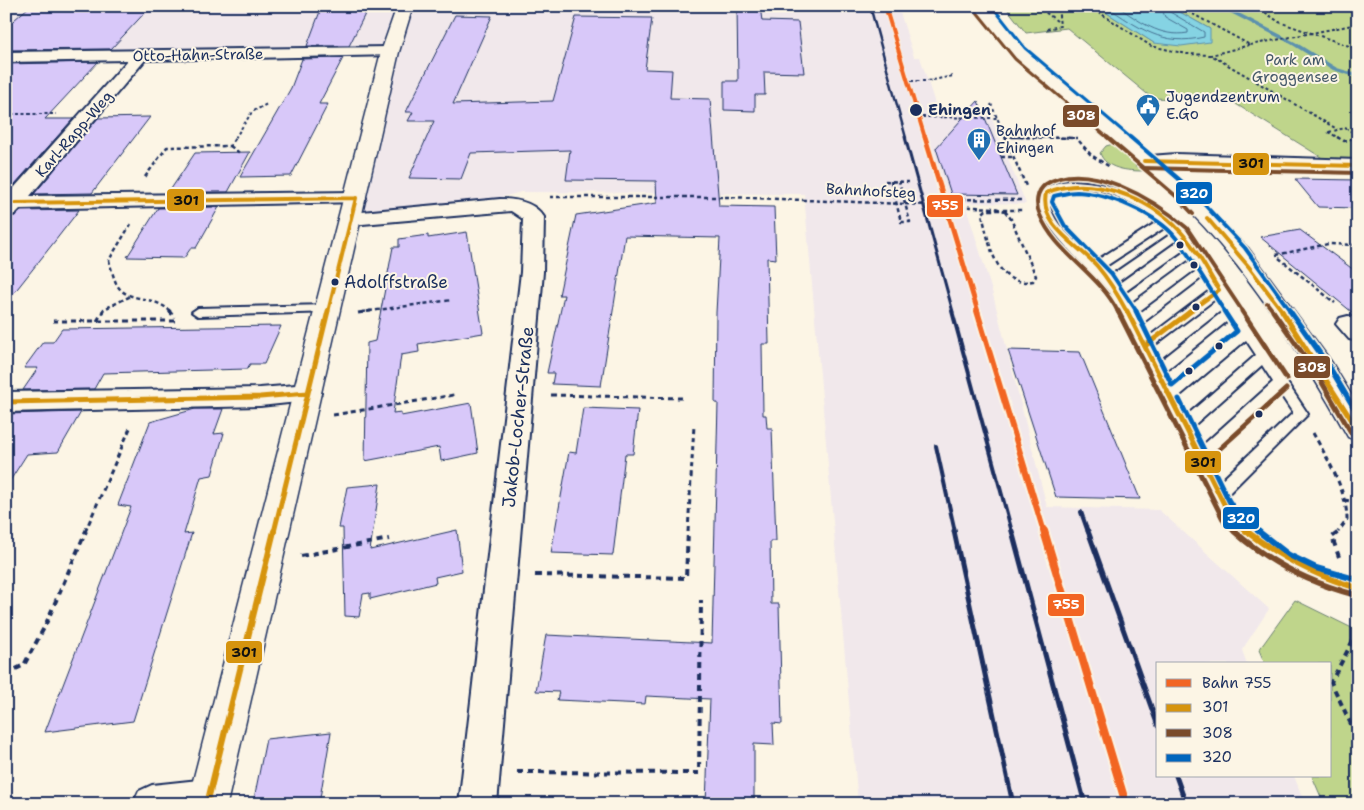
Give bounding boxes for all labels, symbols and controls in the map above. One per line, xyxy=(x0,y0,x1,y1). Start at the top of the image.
street label: Otto-Hahn-Straße xyxy=(132,44,264,66)
park label: Park am Groggensee xyxy=(1252,50,1338,87)
street label: Karl-Rapp-Weg xyxy=(31,86,117,182)
place label: Jugendzentrum E.Go xyxy=(1166,87,1280,124)
public building icon: Jugendzentrum E.Go xyxy=(1135,93,1161,127)
place label: Ehingen xyxy=(928,100,991,120)
marker: Ehingen xyxy=(908,102,924,118)
line badge: 308 xyxy=(1062,104,1100,128)
text: 308 xyxy=(1066,106,1096,124)
place label: Bahnhof Ehingen xyxy=(996,121,1056,158)
building icon: Bahnhof Ehingen xyxy=(966,127,992,161)
line badge: 301 xyxy=(1232,152,1270,176)
text: 301 xyxy=(1238,154,1264,172)
street label: Bahnhofsteg xyxy=(825,179,917,203)
line badge: 320 xyxy=(1175,181,1213,205)
text: 320 xyxy=(1180,184,1209,202)
line badge: 301 xyxy=(166,188,205,212)
text: 301 xyxy=(173,191,199,209)
line badge: 755 xyxy=(926,194,964,218)
text: 755 xyxy=(932,196,959,214)
unlabelled marker xyxy=(1175,240,1185,250)
unlabelled marker xyxy=(1189,260,1199,270)
place label: Adolffstraße xyxy=(344,271,448,293)
marker: Adolffstraße xyxy=(330,277,340,287)
unlabelled marker xyxy=(1191,302,1201,312)
street label: Jakob-Locher-Straße xyxy=(497,325,539,509)
unlabelled marker xyxy=(1214,341,1224,351)
line badge: 308 xyxy=(1293,355,1331,379)
text: 308 xyxy=(1297,358,1327,376)
unlabelled marker xyxy=(1184,366,1194,376)
unlabelled marker xyxy=(1254,409,1264,419)
line badge: 301 xyxy=(1184,450,1222,474)
text: 301 xyxy=(1190,453,1216,471)
line badge: 320 xyxy=(1222,506,1260,530)
text: 320 xyxy=(1227,509,1256,527)
line badge: 755 xyxy=(1047,593,1085,617)
text: 755 xyxy=(1053,595,1080,613)
line badge: 301 xyxy=(225,640,263,664)
text: 301 xyxy=(231,643,257,661)
legend xyxy=(1156,662,1332,778)
text: Bahn 755 xyxy=(1202,673,1271,693)
text: 301 xyxy=(1202,697,1229,717)
text: 308 xyxy=(1202,723,1233,743)
text: 320 xyxy=(1202,747,1232,767)

